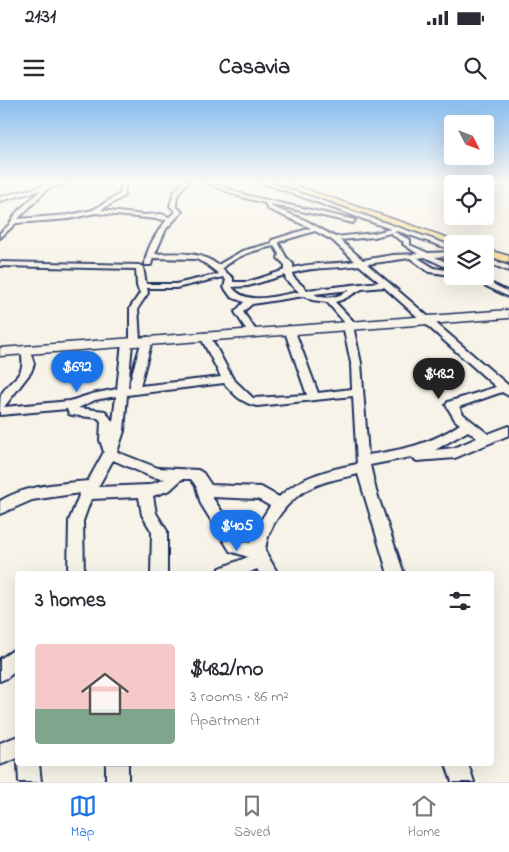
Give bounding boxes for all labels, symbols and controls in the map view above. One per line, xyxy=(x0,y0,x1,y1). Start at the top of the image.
text: 21:31 xyxy=(25,4,56,31)
text: Casavia xyxy=(219,52,290,84)
icon: menu xyxy=(20,54,48,82)
icon: search xyxy=(461,54,489,82)
north arrow xyxy=(444,115,494,165)
map controls xyxy=(444,115,494,285)
button: locate xyxy=(444,175,494,225)
button: layers xyxy=(444,235,494,285)
pin: $692 xyxy=(47,350,107,393)
text: $692 xyxy=(62,355,92,379)
pin: $482 xyxy=(409,358,469,400)
text: $482 xyxy=(424,362,454,386)
pin: $405 xyxy=(207,510,267,552)
text: $405 xyxy=(221,514,253,538)
text: 3 homes xyxy=(35,586,106,616)
icon: filters xyxy=(446,587,474,615)
text: $482/mo xyxy=(190,655,263,685)
icon: home xyxy=(75,664,135,724)
text: 3 rooms · 86 m² xyxy=(190,685,288,709)
text: Apartment xyxy=(190,709,260,733)
tab: Map xyxy=(69,792,97,843)
tab: Saved xyxy=(234,792,270,843)
tab: Home xyxy=(408,792,440,843)

